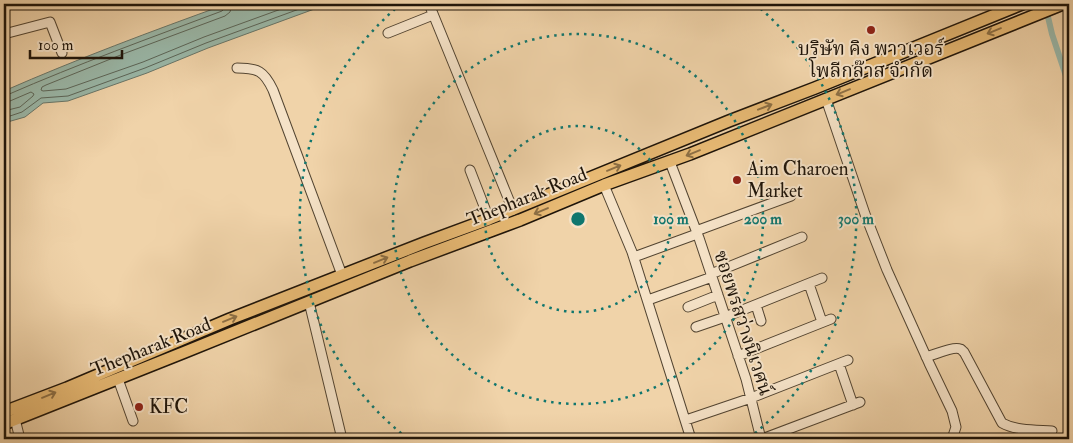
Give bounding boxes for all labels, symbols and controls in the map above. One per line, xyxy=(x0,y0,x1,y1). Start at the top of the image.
marker: บริษัท คิง พาวเวอร์ โพลีกล๊าส จำกัด xyxy=(865,24,877,36)
one-way arrow xyxy=(987,27,1002,37)
scale bar xyxy=(30,28,122,60)
text: 100 m xyxy=(38,36,74,55)
place label: บริษัท คิง พาวเวอร์ โพลีกล๊าส จำกัด xyxy=(798,37,945,83)
one-way arrow xyxy=(836,88,851,98)
one-way arrow xyxy=(756,102,772,111)
one-way arrow xyxy=(685,149,701,158)
place label: Aim Charoen Market xyxy=(746,157,849,203)
street label: Thepharak Road xyxy=(464,162,591,233)
one-way arrow xyxy=(606,163,621,172)
marker: Aim Charoen Market xyxy=(731,174,743,186)
one-way arrow xyxy=(534,206,549,216)
centre of rings xyxy=(569,210,587,228)
text: 100 m xyxy=(653,210,689,229)
text: 200 m xyxy=(744,210,782,229)
text: 300 m xyxy=(838,210,874,229)
street label: ซอยพรสว่างนิเวศน์ xyxy=(708,247,778,399)
one-way arrow xyxy=(374,254,389,263)
street label: Thepharak Road xyxy=(88,312,215,383)
one-way arrow xyxy=(222,314,237,323)
one-way arrow xyxy=(41,390,56,399)
place label: KFC xyxy=(149,395,188,419)
marker: KFC xyxy=(133,401,145,413)

